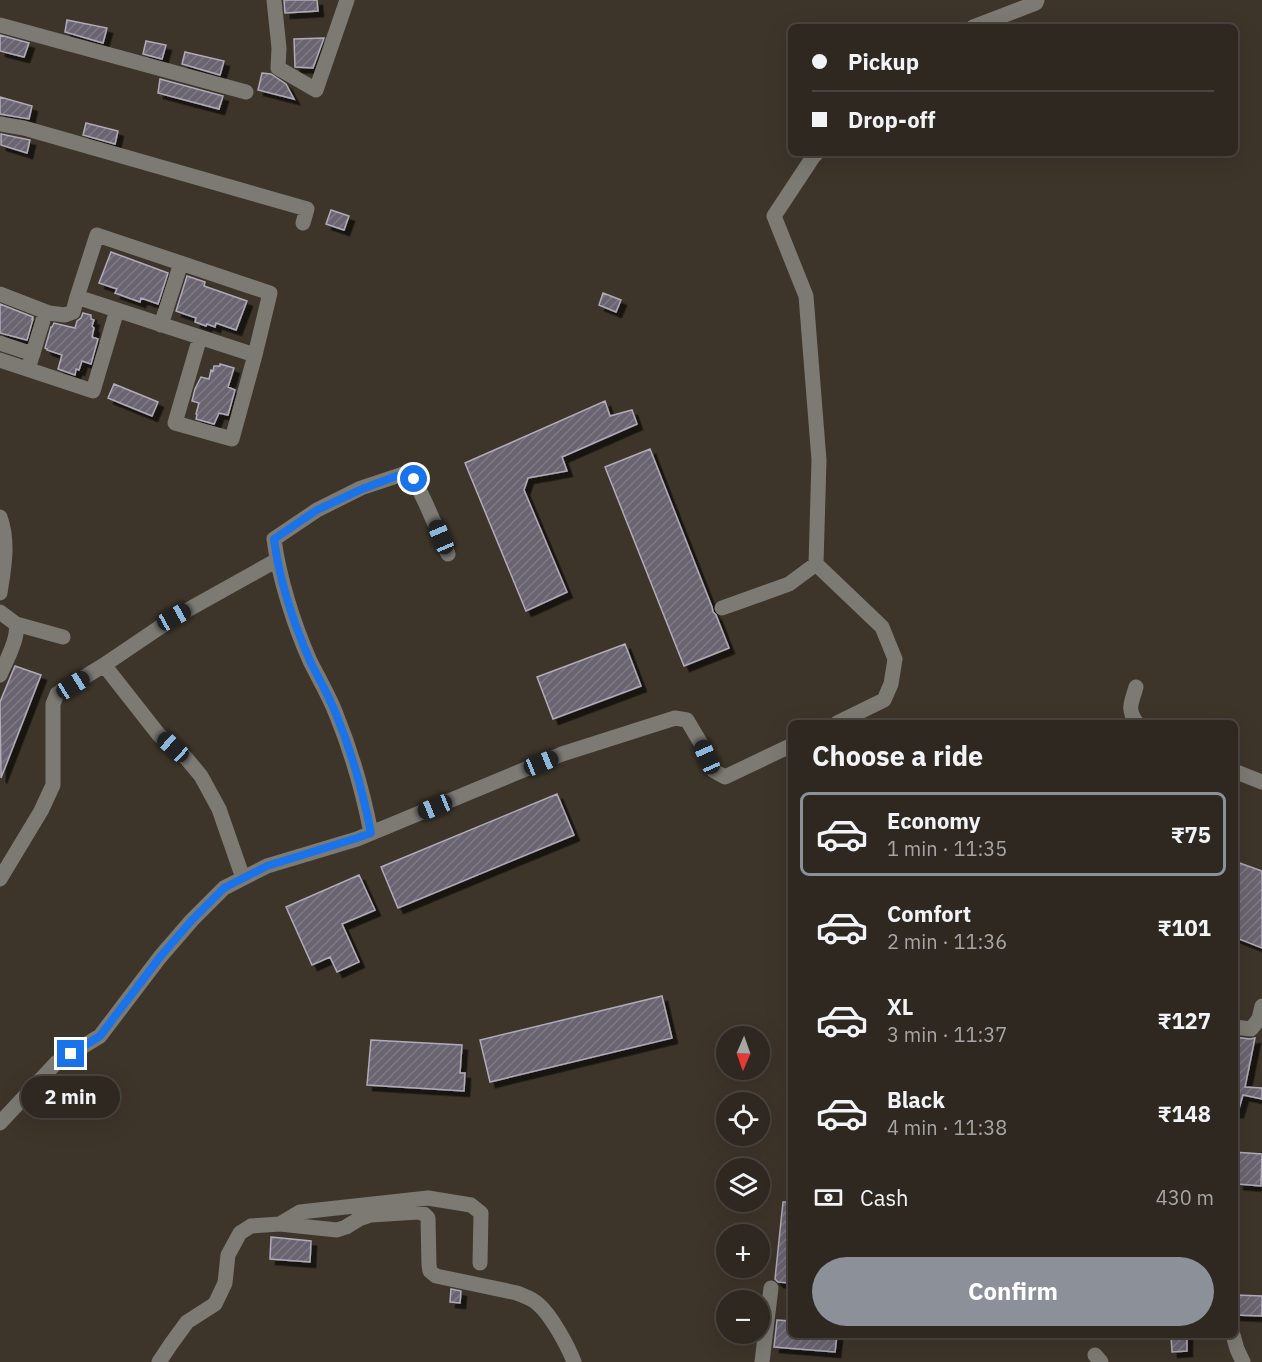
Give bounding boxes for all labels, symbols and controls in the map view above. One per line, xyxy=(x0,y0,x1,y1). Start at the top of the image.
text: Pickup xyxy=(848,47,919,76)
text: Drop-off xyxy=(848,105,935,134)
route start xyxy=(400,465,427,492)
car xyxy=(426,517,456,557)
car xyxy=(154,600,194,634)
car xyxy=(53,668,93,702)
car xyxy=(154,728,192,766)
car xyxy=(691,737,723,777)
text: Choose a ride xyxy=(812,738,983,773)
car xyxy=(521,748,561,778)
car xyxy=(415,792,455,822)
text: Economy xyxy=(887,806,981,835)
icon: car xyxy=(815,807,869,861)
text: ₹75 xyxy=(1171,820,1211,849)
text: 1 min · 11:35 xyxy=(887,835,1007,862)
text: Comfort xyxy=(887,899,971,928)
icon: car xyxy=(815,900,869,954)
text: ₹101 xyxy=(1158,913,1211,942)
text: 2 min · 11:36 xyxy=(887,928,1007,955)
text: XL xyxy=(887,992,913,1021)
icon: car xyxy=(815,993,869,1047)
text: ₹127 xyxy=(1158,1006,1211,1035)
text: 3 min · 11:37 xyxy=(887,1021,1007,1048)
north arrow xyxy=(716,1026,770,1080)
map controls xyxy=(716,1026,770,1344)
route end xyxy=(57,1040,84,1067)
callout: 2 min xyxy=(22,1075,121,1117)
text: 2 min xyxy=(44,1083,97,1110)
text: Black xyxy=(887,1085,945,1114)
icon: car xyxy=(815,1086,869,1140)
button: locate xyxy=(716,1092,770,1146)
text: ₹148 xyxy=(1158,1099,1211,1128)
text: 4 min · 11:38 xyxy=(887,1114,1007,1141)
button: layers xyxy=(716,1158,770,1212)
icon: cash xyxy=(812,1181,845,1214)
text: Cash xyxy=(860,1183,909,1212)
text: 430 m xyxy=(1156,1184,1214,1211)
button: + xyxy=(716,1224,770,1278)
button: Confirm xyxy=(812,1257,1214,1326)
button: − xyxy=(716,1290,770,1344)

